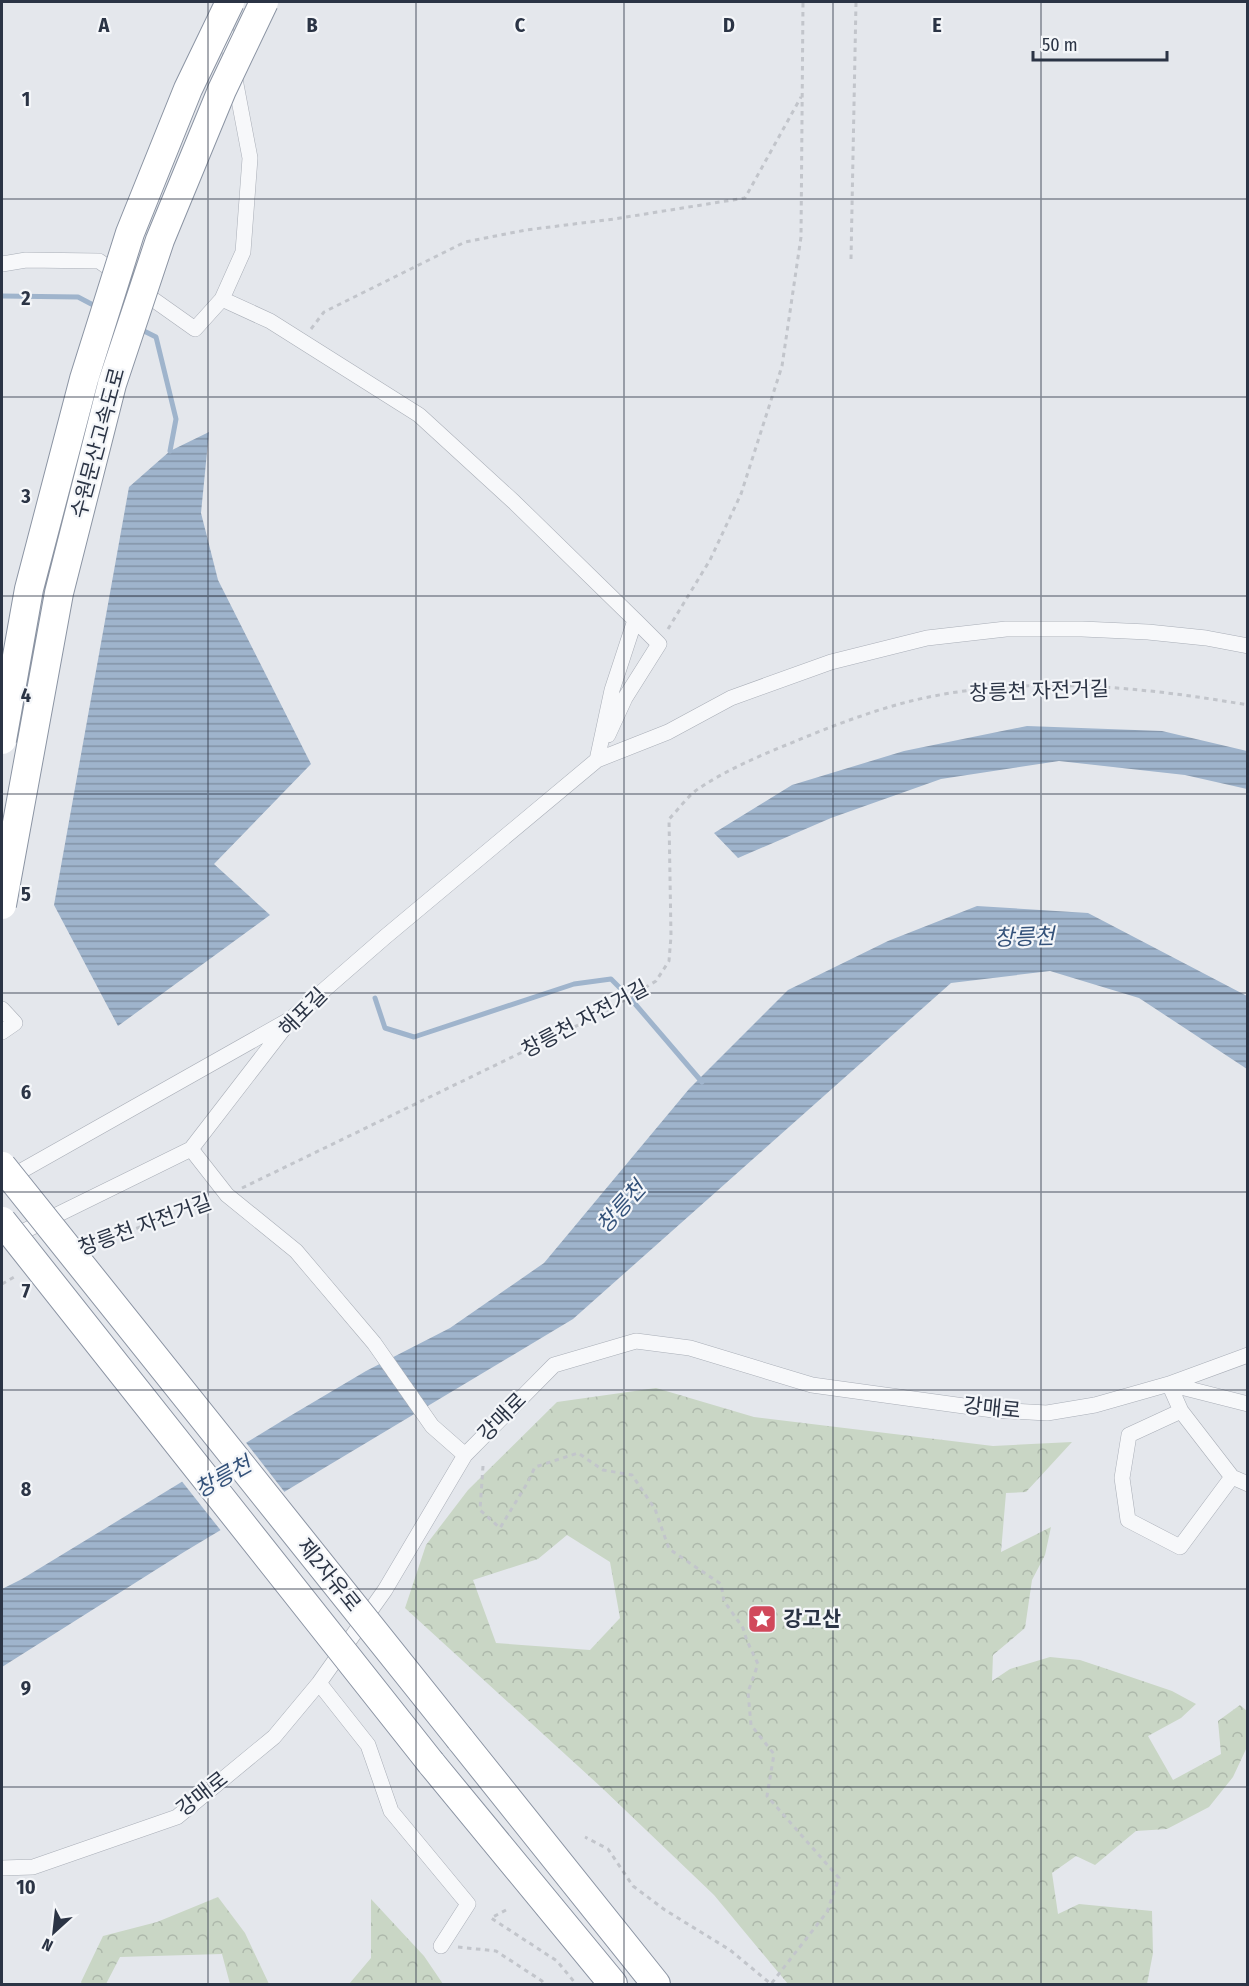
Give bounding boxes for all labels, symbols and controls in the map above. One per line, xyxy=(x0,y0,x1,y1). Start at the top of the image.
text: A xyxy=(98,13,111,37)
text: B xyxy=(306,13,318,37)
text: C xyxy=(515,13,526,37)
text: D xyxy=(723,13,735,37)
text: E xyxy=(932,13,942,37)
scale bar xyxy=(1033,24,1166,62)
text: 50 m xyxy=(1042,34,1078,56)
text: 1 xyxy=(22,87,30,111)
text: 2 xyxy=(20,286,31,310)
street label: 수원문산고속도로 xyxy=(65,365,131,521)
text: 3 xyxy=(20,484,31,508)
street label: 창릉천 자전거길 xyxy=(968,676,1110,706)
text: 4 xyxy=(21,683,31,707)
text: 5 xyxy=(21,882,31,906)
water label: 창릉천 xyxy=(993,922,1058,952)
street label: 창릉천 자전거길 xyxy=(517,975,653,1063)
street label: 해포길 xyxy=(273,982,333,1042)
text: 6 xyxy=(21,1080,31,1104)
water label: 창릉천 xyxy=(591,1173,653,1239)
street label: 창릉천 자전거길 xyxy=(75,1189,215,1261)
text: 7 xyxy=(22,1279,31,1303)
street label: 강매로 xyxy=(472,1387,532,1447)
street label: 강매로 xyxy=(962,1392,1022,1424)
water label: 창릉천 xyxy=(190,1449,259,1504)
text: 8 xyxy=(21,1477,32,1501)
street label: 제2자유로 xyxy=(292,1533,366,1617)
place icon: 강고산 xyxy=(746,1603,778,1635)
place label: 강고산 xyxy=(783,1606,841,1632)
text: 9 xyxy=(21,1676,31,1700)
street label: 강매로 xyxy=(171,1766,233,1822)
text: 10 xyxy=(16,1875,36,1899)
north arrow xyxy=(24,1902,84,1962)
text: N xyxy=(39,1934,56,1956)

